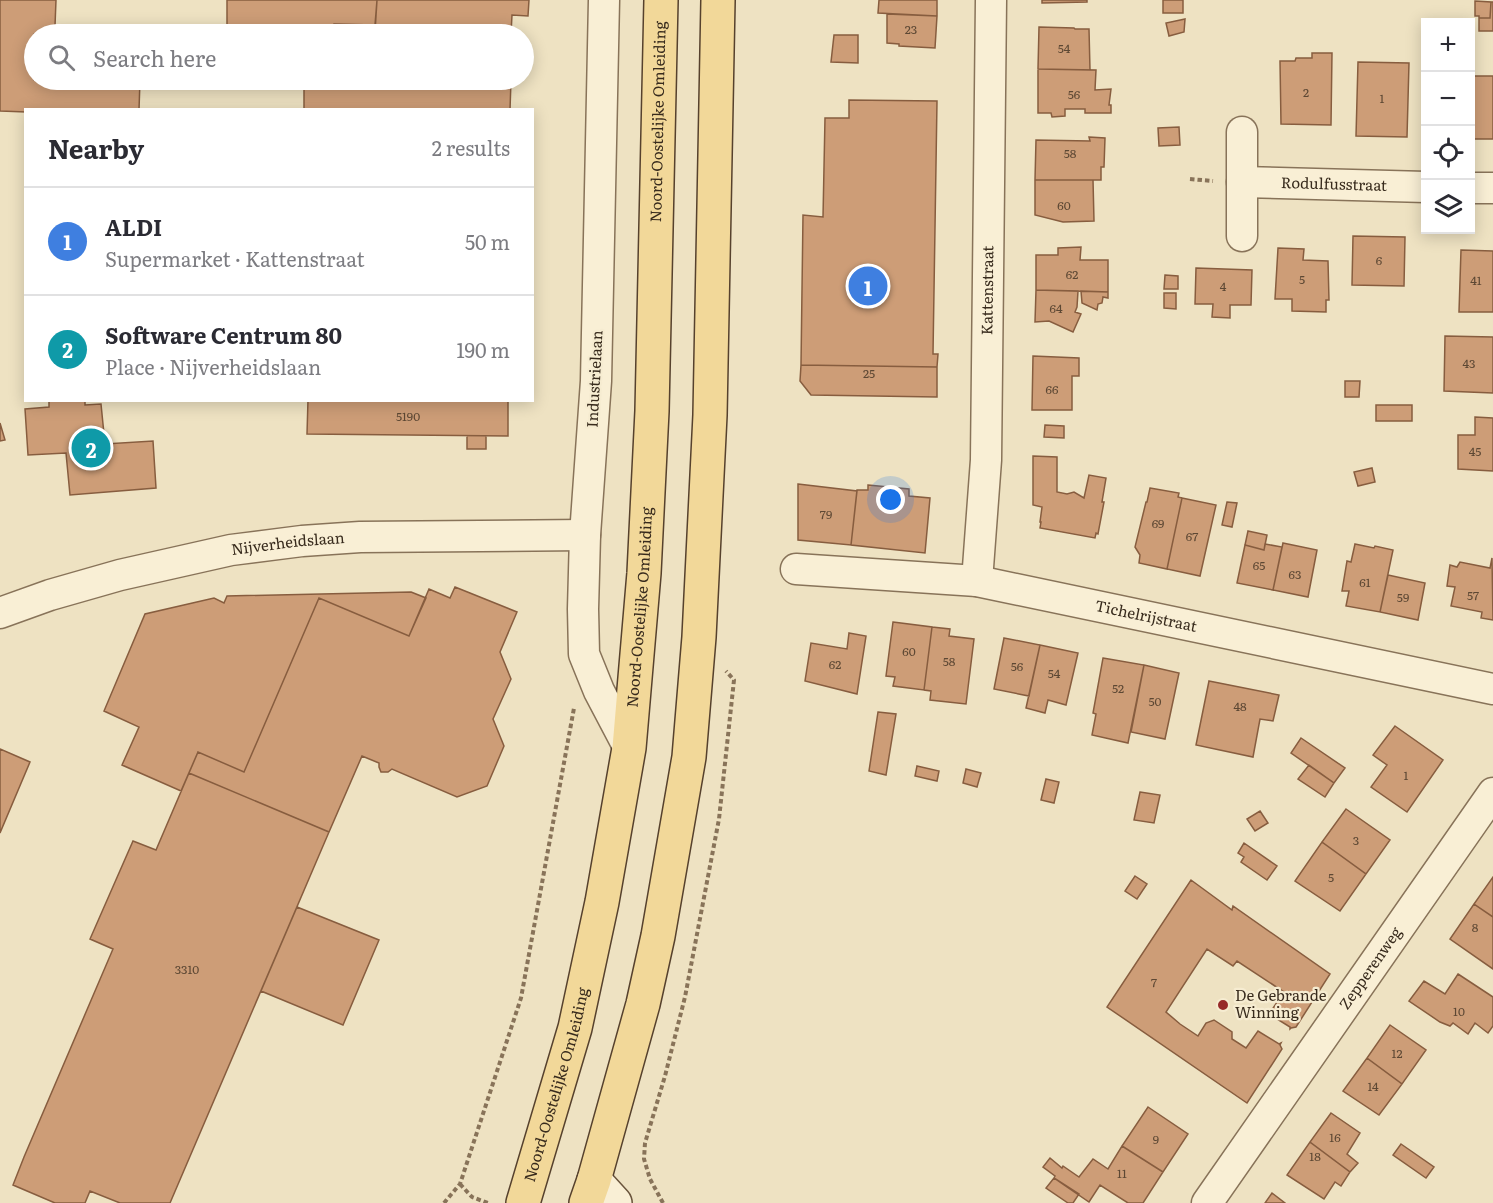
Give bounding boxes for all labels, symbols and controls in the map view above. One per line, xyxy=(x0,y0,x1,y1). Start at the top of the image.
map controls xyxy=(1421,18,1475,234)
button: + xyxy=(1421,18,1475,72)
street label: Noord-Oostelijke Omleiding xyxy=(643,20,671,222)
house number: 23 xyxy=(905,20,917,38)
search box xyxy=(24,24,534,90)
house number: 54 xyxy=(1058,39,1071,57)
icon: search xyxy=(45,41,78,74)
text: Search here xyxy=(93,41,216,74)
button: − xyxy=(1421,72,1475,126)
house number: 2 xyxy=(1303,83,1309,101)
house number: 56 xyxy=(1068,85,1081,103)
house number: 1 xyxy=(1380,89,1385,107)
button: locate xyxy=(1421,126,1475,180)
text: Nearby xyxy=(48,128,144,167)
text: 2 results xyxy=(432,132,510,162)
house number: 58 xyxy=(1064,144,1077,162)
street label: Rodulfusstraat xyxy=(1281,170,1387,196)
button: layers xyxy=(1421,180,1475,234)
house number: 60 xyxy=(1057,196,1071,214)
text: ALDI xyxy=(105,210,162,243)
text: 1 xyxy=(63,226,72,256)
text: 50 m xyxy=(465,226,510,256)
text: Supermarket · Kattenstraat xyxy=(105,243,365,273)
street label: Kattenstraat xyxy=(974,245,998,335)
house number: 6 xyxy=(1376,251,1383,269)
pin: 1 xyxy=(848,264,888,308)
house number: 62 xyxy=(1066,265,1078,283)
house number: 5 xyxy=(1299,270,1305,288)
house number: 41 xyxy=(1470,271,1482,289)
house number: 4 xyxy=(1220,277,1227,295)
house number: 64 xyxy=(1049,299,1063,317)
text: Software Centrum 80 xyxy=(105,318,342,351)
street label: Industrielaan xyxy=(579,330,608,428)
text: 2 xyxy=(62,334,73,364)
text: 190 m xyxy=(456,334,510,364)
text: Place · Nijverheidslaan xyxy=(105,351,321,381)
house number: 43 xyxy=(1462,354,1476,372)
house number: 25 xyxy=(863,364,875,382)
house number: 66 xyxy=(1046,380,1059,398)
house number: 5190 xyxy=(396,407,420,425)
pin: 2 xyxy=(72,426,110,470)
house number: 45 xyxy=(1469,442,1481,460)
your location xyxy=(876,485,905,514)
house number: 79 xyxy=(820,505,832,523)
street label: Noord-Oostelijke Omleiding xyxy=(620,506,657,708)
house number: 69 xyxy=(1152,514,1164,532)
street label: Nijverheidslaan xyxy=(230,525,345,560)
house number: 67 xyxy=(1186,527,1198,545)
house number: 65 xyxy=(1253,556,1265,574)
house number: 63 xyxy=(1289,565,1301,583)
house number: 61 xyxy=(1359,573,1371,591)
house number: 57 xyxy=(1467,586,1479,604)
house number: 59 xyxy=(1397,588,1409,606)
street label: Tichelrijstraat xyxy=(1093,593,1199,637)
house number: 60 xyxy=(902,642,916,660)
house number: 58 xyxy=(943,652,956,670)
house number: 62 xyxy=(829,655,841,673)
house number: 56 xyxy=(1011,657,1024,675)
house number: 54 xyxy=(1048,664,1061,682)
house number: 52 xyxy=(1112,679,1124,697)
house number: 50 xyxy=(1148,692,1162,710)
house number: 48 xyxy=(1233,697,1247,715)
house number: 1 xyxy=(1404,766,1409,784)
house number: 3 xyxy=(1353,831,1359,849)
house number: 5 xyxy=(1328,868,1334,886)
house number: 8 xyxy=(1472,918,1479,936)
street label: Zepperenweg xyxy=(1332,921,1407,1014)
house number: 3310 xyxy=(175,960,199,978)
house number: 7 xyxy=(1151,973,1157,991)
place label: De Gebrande Winning xyxy=(1235,983,1327,1023)
street label: Noord-Oostelijke Omleiding xyxy=(517,985,594,1184)
marker: De Gebrande Winning xyxy=(1216,998,1230,1012)
house number: 10 xyxy=(1453,1002,1465,1020)
house number: 12 xyxy=(1392,1044,1402,1062)
house number: 14 xyxy=(1367,1077,1379,1095)
house number: 16 xyxy=(1329,1128,1341,1146)
house number: 9 xyxy=(1153,1130,1159,1148)
house number: 18 xyxy=(1309,1147,1321,1165)
house number: 11 xyxy=(1117,1164,1127,1182)

